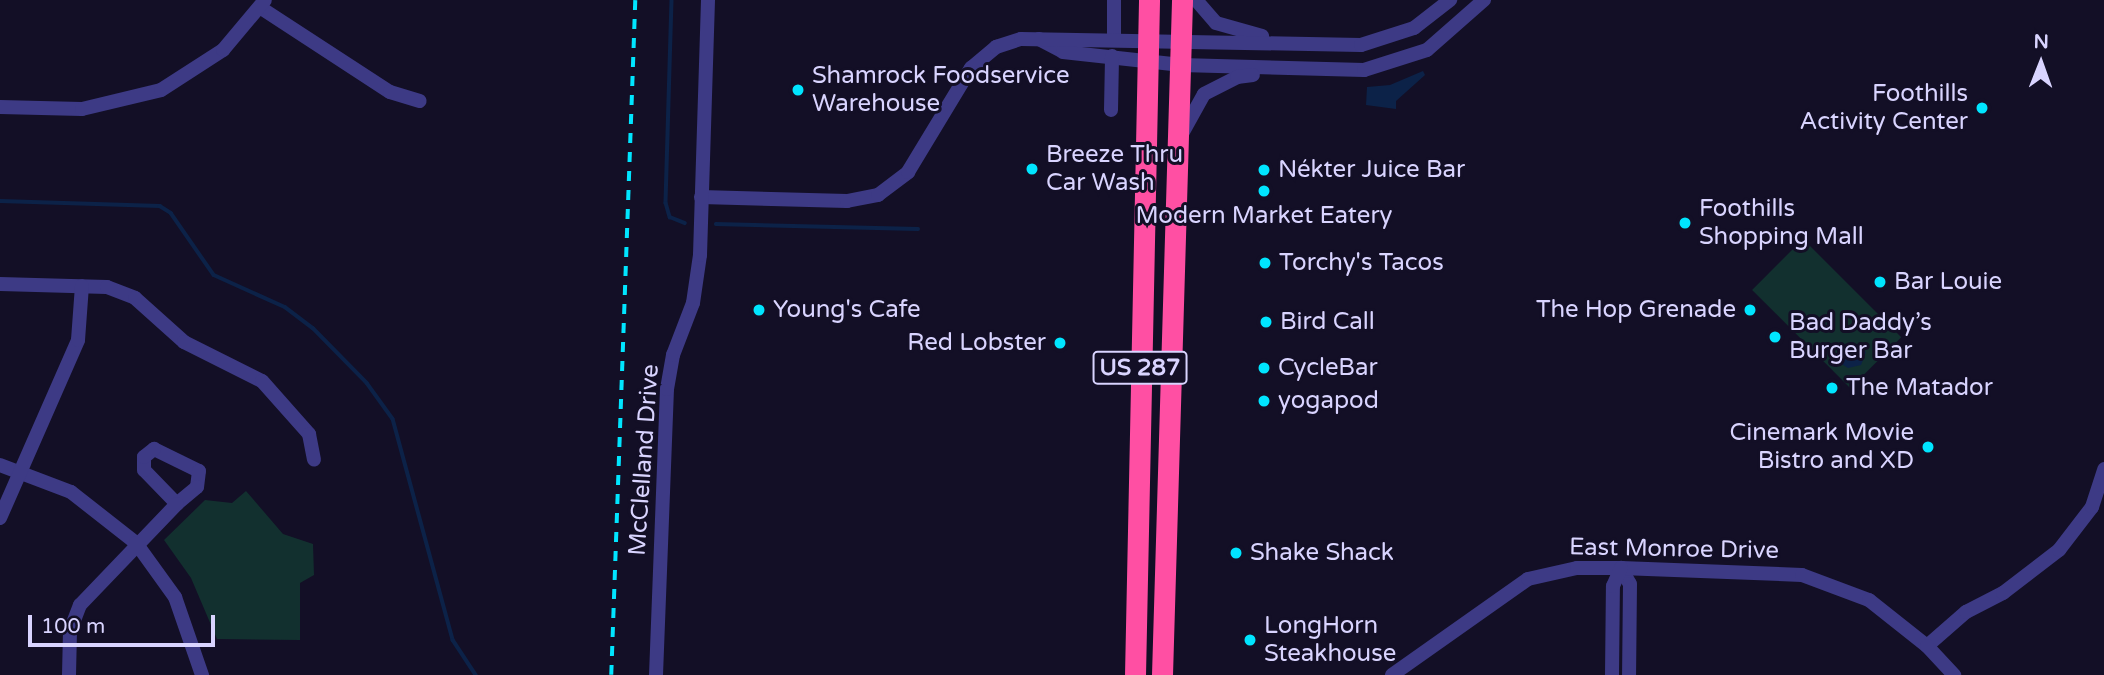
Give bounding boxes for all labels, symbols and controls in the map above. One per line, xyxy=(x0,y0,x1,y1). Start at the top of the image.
north arrow xyxy=(2006,28,2076,98)
text: N xyxy=(2034,31,2049,53)
place label: Shamrock Foodservice Warehouse xyxy=(812,62,1069,118)
place label: Foothills Activity Center xyxy=(1800,80,1968,136)
marker: Shamrock Foodservice Warehouse xyxy=(790,82,806,98)
marker: Foothills Activity Center xyxy=(1974,100,1990,116)
place label: Breeze Thru Car Wash xyxy=(1046,141,1183,197)
place label: Nékter Juice Bar xyxy=(1278,156,1465,184)
marker: Breeze Thru Car Wash xyxy=(1024,161,1040,177)
marker: Nékter Juice Bar xyxy=(1256,162,1272,178)
marker: Modern Market Eatery xyxy=(1256,183,1272,199)
place label: Foothills Shopping Mall xyxy=(1699,195,1864,251)
place label: Modern Market Eatery xyxy=(1136,202,1392,230)
marker: Foothills Shopping Mall xyxy=(1677,215,1693,231)
place label: Torchy's Tacos xyxy=(1279,249,1444,277)
marker: Torchy's Tacos xyxy=(1257,255,1273,271)
place label: Bar Louie xyxy=(1894,268,2002,296)
marker: Bar Louie xyxy=(1872,274,1888,290)
place label: Young's Cafe xyxy=(773,296,921,324)
place label: The Hop Grenade xyxy=(1536,296,1736,324)
marker: Young's Cafe xyxy=(751,302,767,318)
marker: The Hop Grenade xyxy=(1742,302,1758,318)
place label: Bird Call xyxy=(1280,308,1375,336)
place label: Bad Daddy’s Burger Bar xyxy=(1789,309,1932,365)
marker: Bird Call xyxy=(1258,314,1274,330)
place label: Red Lobster xyxy=(907,329,1046,357)
marker: Bad Daddy’s Burger Bar xyxy=(1767,329,1783,345)
marker: Red Lobster xyxy=(1052,335,1068,351)
road number: US 287 xyxy=(1091,348,1189,388)
place label: CycleBar xyxy=(1278,354,1378,382)
marker: CycleBar xyxy=(1256,360,1272,376)
street label: McClelland Drive xyxy=(623,363,665,557)
place label: The Matador xyxy=(1846,374,1993,402)
marker: The Matador xyxy=(1824,380,1840,396)
place label: yogapod xyxy=(1278,387,1379,415)
marker: yogapod xyxy=(1256,393,1272,409)
place label: Cinemark Movie Bistro and XD xyxy=(1730,419,1914,475)
marker: Cinemark Movie Bistro and XD xyxy=(1920,439,1936,455)
street label: East Monroe Drive xyxy=(1569,533,1779,565)
place label: Shake Shack xyxy=(1250,539,1394,567)
marker: Shake Shack xyxy=(1228,545,1244,561)
scale bar xyxy=(32,602,219,646)
place label: LongHorn Steakhouse xyxy=(1264,612,1396,668)
text: 100 m xyxy=(41,614,105,639)
marker: LongHorn Steakhouse xyxy=(1242,632,1258,648)

